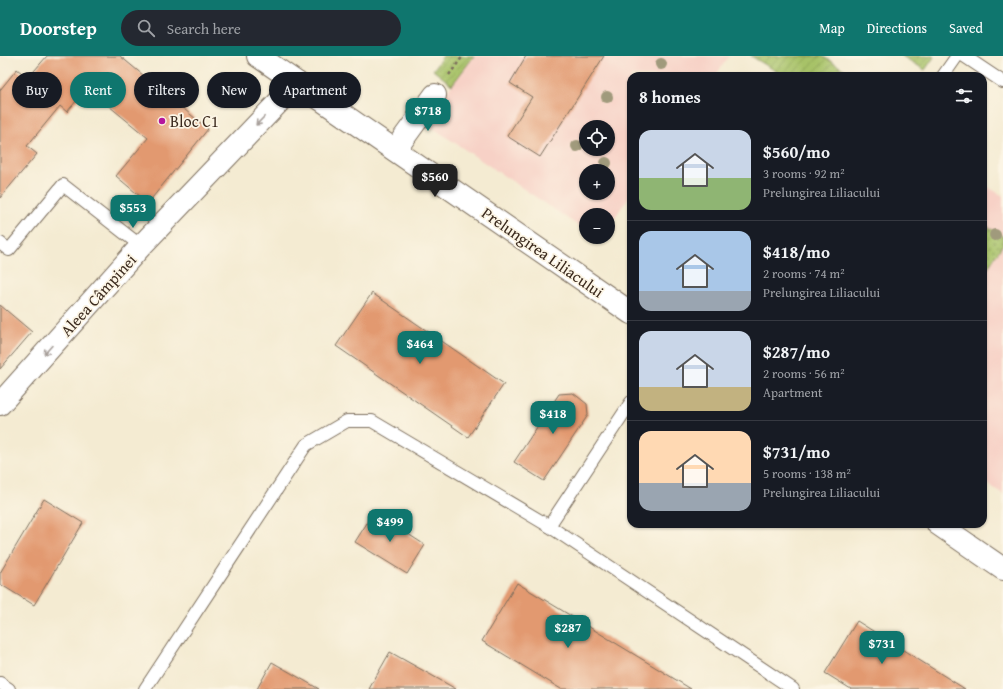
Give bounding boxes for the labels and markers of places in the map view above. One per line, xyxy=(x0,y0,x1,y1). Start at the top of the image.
pin: $718 xyxy=(404,98,452,132)
place label: Bloc C1 xyxy=(170,109,219,133)
marker: Bloc C1 xyxy=(157,116,167,126)
pin: $560 xyxy=(411,164,459,198)
pin: $553 xyxy=(109,195,157,229)
pin: $464 xyxy=(396,331,444,365)
pin: $418 xyxy=(529,401,577,435)
pin: $499 xyxy=(366,509,414,543)
pin: $287 xyxy=(544,615,592,649)
pin: $731 xyxy=(858,631,906,665)

